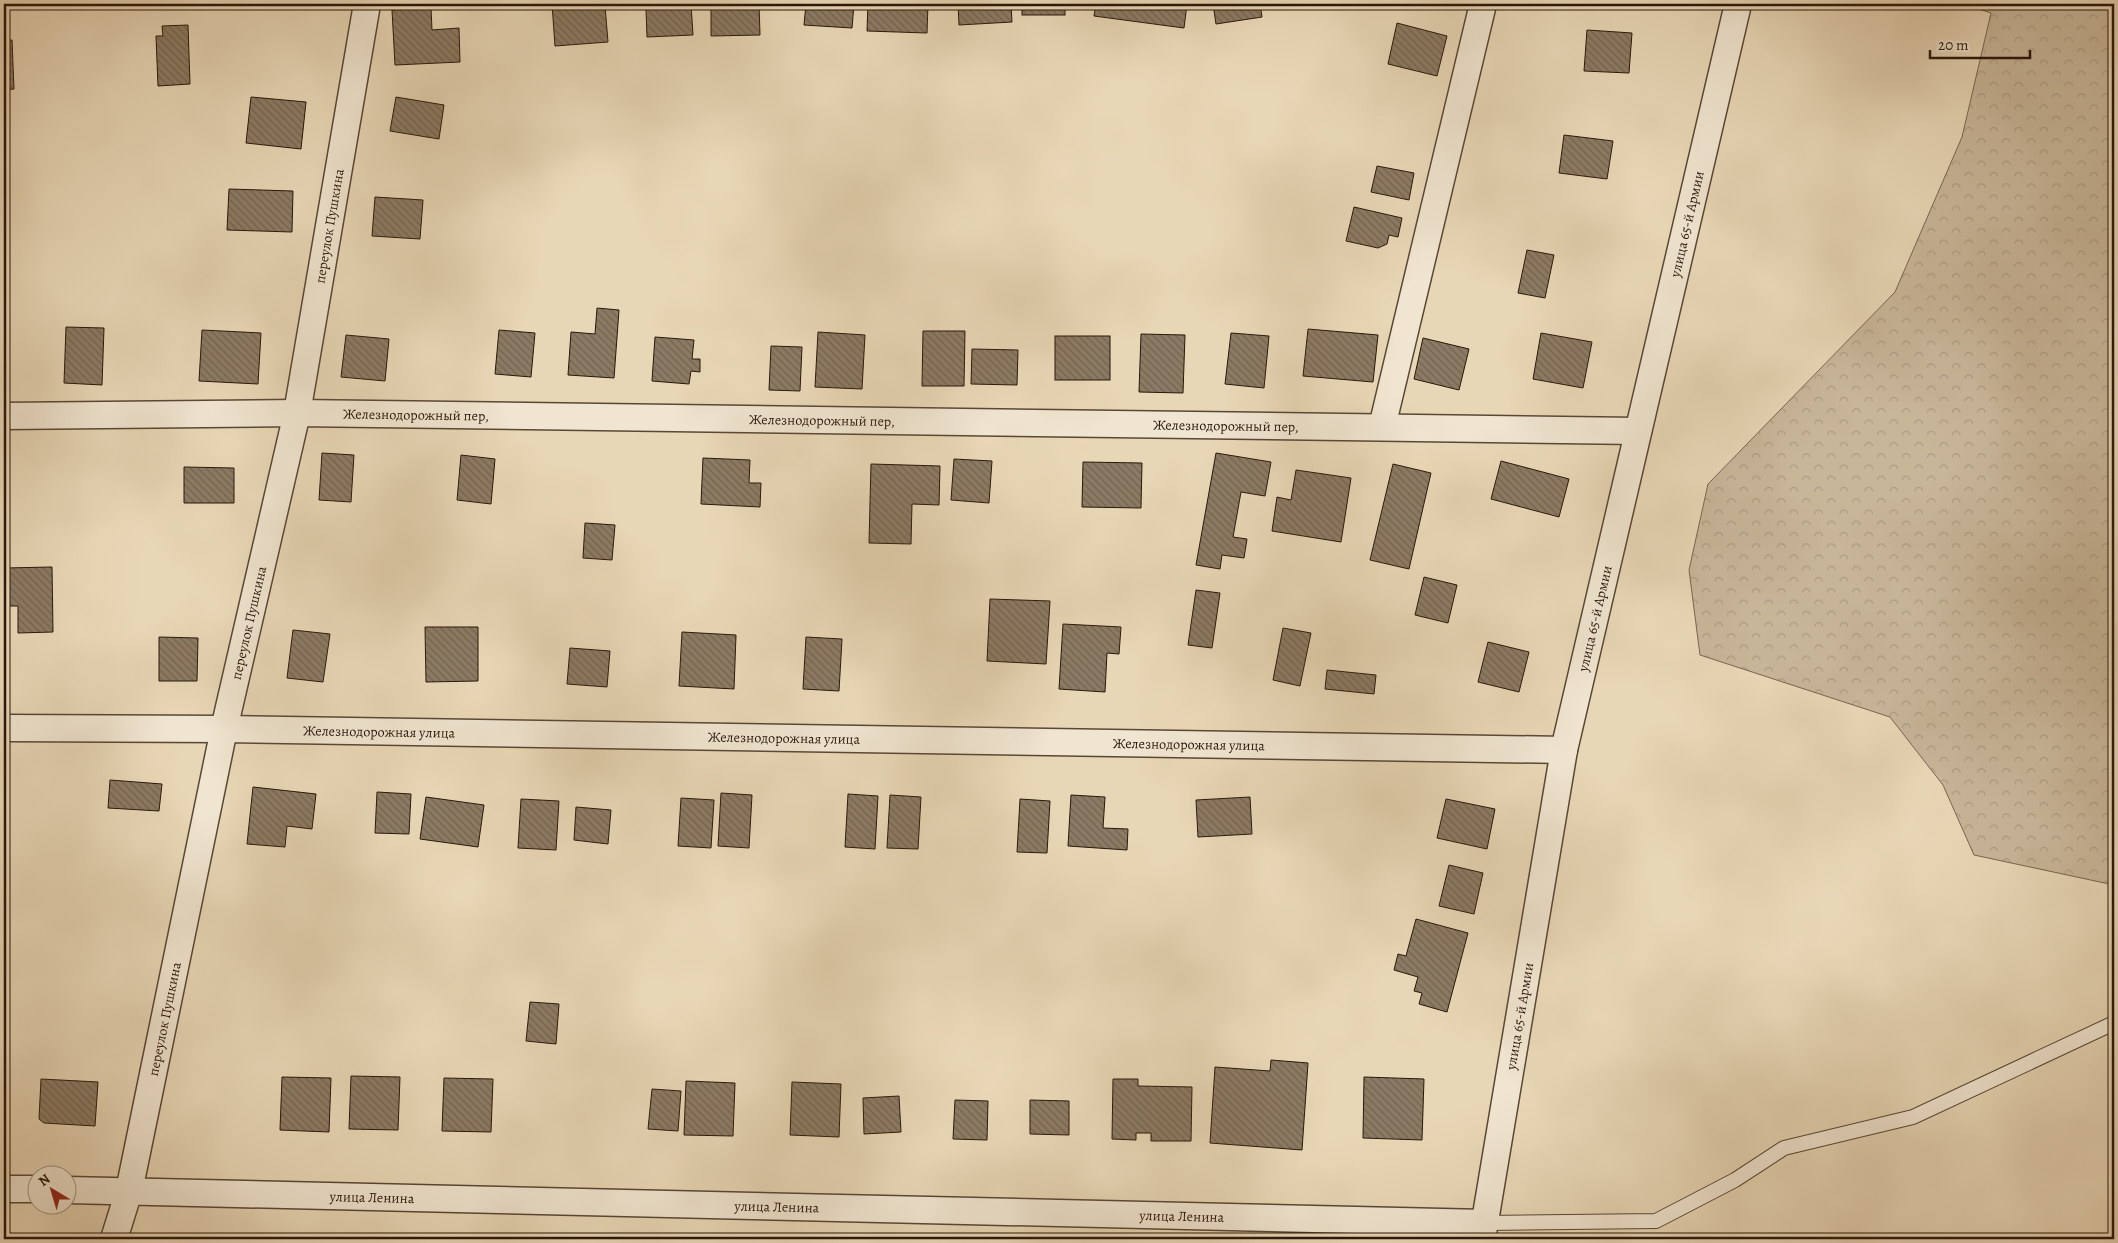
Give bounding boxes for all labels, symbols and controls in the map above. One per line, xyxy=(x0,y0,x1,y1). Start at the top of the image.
scale bar xyxy=(1930,28,2030,60)
text: 20 m xyxy=(1938,35,1969,55)
street label: переулок Пушкина xyxy=(310,167,348,285)
street label: улица 65-й Армии xyxy=(1665,169,1708,280)
street label: Железнодорожный пер, xyxy=(343,404,489,425)
street label: Железнодорожный пер, xyxy=(749,410,895,431)
street label: Железнодорожный пер, xyxy=(1153,415,1299,436)
street label: улица 65-й Армии xyxy=(1573,563,1616,674)
street label: переулок Пушкина xyxy=(226,564,271,681)
street label: Железнодорожная улица xyxy=(303,721,456,742)
street label: Железнодорожная улица xyxy=(708,727,861,748)
street label: Железнодорожная улица xyxy=(1113,733,1266,755)
street label: переулок Пушкина xyxy=(143,960,185,1078)
street label: улица 65-й Армии xyxy=(1501,961,1538,1072)
north arrow xyxy=(28,1166,78,1216)
text: N xyxy=(34,1170,54,1191)
street label: улица Ленина xyxy=(328,1187,415,1208)
street label: улица Ленина xyxy=(733,1196,820,1217)
street label: улица Ленина xyxy=(1138,1205,1225,1226)

